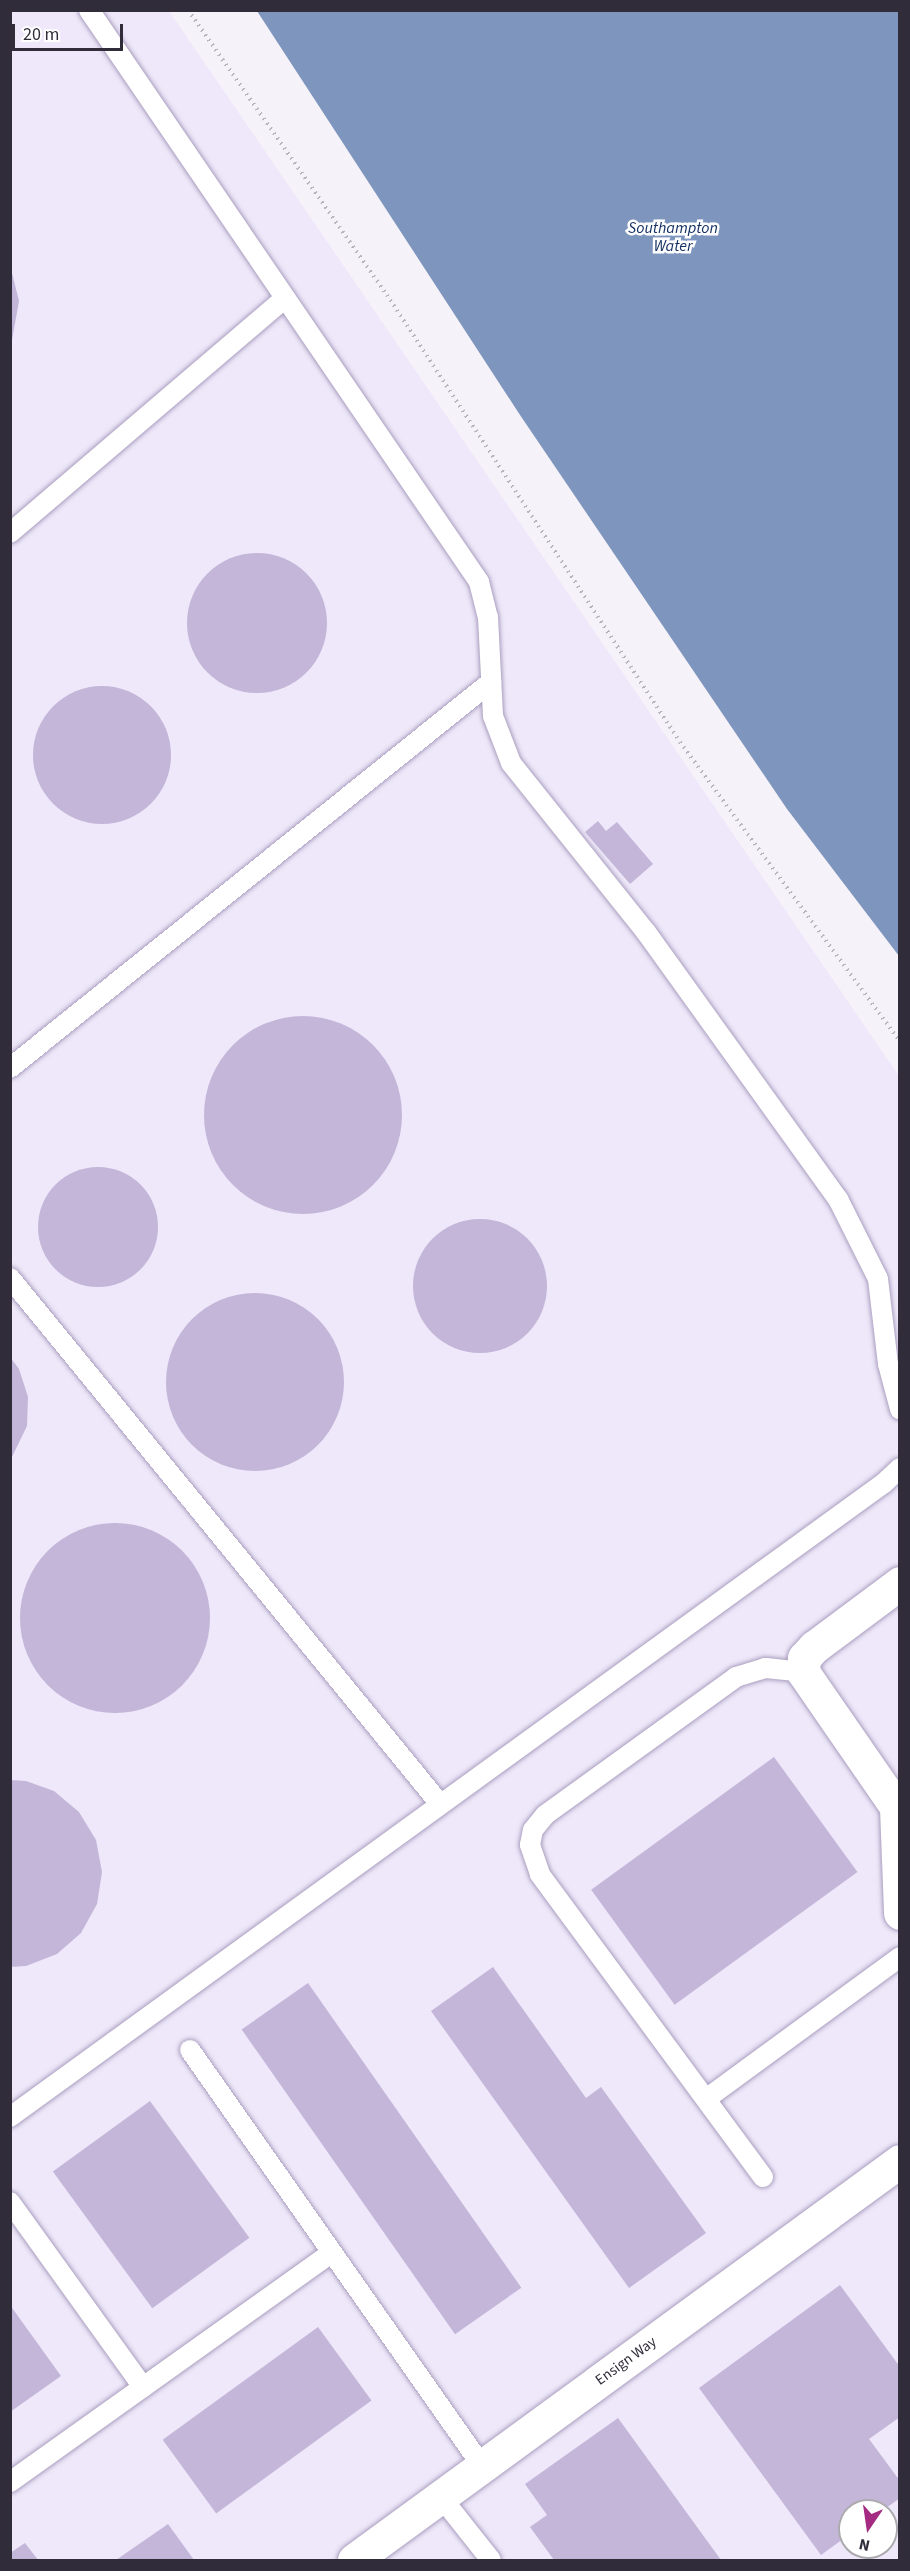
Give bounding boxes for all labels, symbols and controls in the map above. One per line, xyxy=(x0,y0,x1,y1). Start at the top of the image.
scale bar xyxy=(15,12,126,50)
text: 20 m xyxy=(23,22,59,47)
water label: Southampton Water xyxy=(628,218,718,256)
street label: Ensign Way xyxy=(592,2333,660,2389)
north arrow xyxy=(838,2499,898,2559)
text: N xyxy=(857,2533,872,2557)

